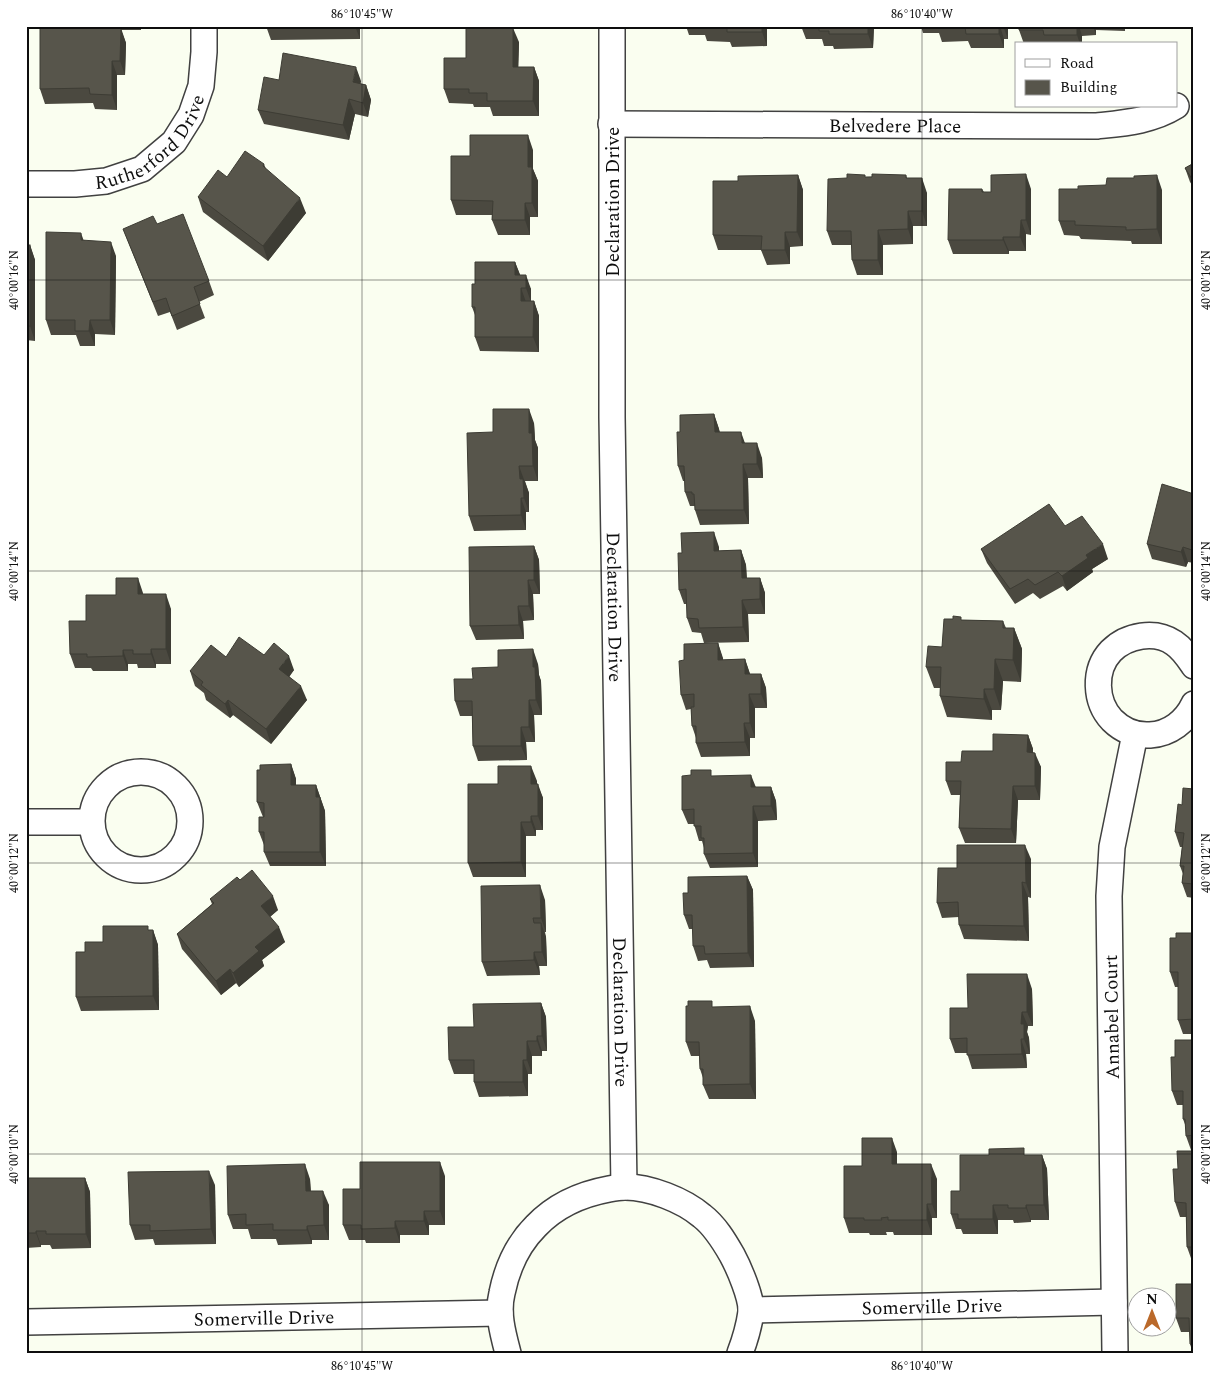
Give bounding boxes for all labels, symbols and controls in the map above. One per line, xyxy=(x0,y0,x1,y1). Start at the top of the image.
text: 86°10'45"W xyxy=(331,5,393,24)
text: 86°10'40"W xyxy=(891,5,953,24)
legend xyxy=(1015,42,1178,108)
text: Road xyxy=(1060,52,1094,75)
text: Building xyxy=(1060,76,1117,99)
street label: Rutherford Drive xyxy=(94,91,213,198)
street label: Belvedere Place xyxy=(829,112,961,141)
street label: Declaration Drive xyxy=(599,127,628,277)
text: 40°00'16"N xyxy=(5,250,24,310)
text: 40°00'16"N xyxy=(1197,250,1216,310)
street label: Declaration Drive xyxy=(598,532,629,682)
text: 40°00'14"N xyxy=(5,541,24,601)
text: 40°00'14"N xyxy=(1197,541,1216,601)
text: 40°00'12"N xyxy=(5,833,24,893)
text: 40°00'12"N xyxy=(1197,833,1216,893)
street label: Declaration Drive xyxy=(604,937,635,1087)
street label: Annabel Court xyxy=(1097,954,1128,1080)
text: 40°00'10"N xyxy=(5,1124,24,1184)
text: 40°00'10"N xyxy=(1197,1124,1216,1184)
north arrow xyxy=(1128,1286,1178,1336)
text: N xyxy=(1146,1289,1158,1310)
street label: Somerville Drive xyxy=(861,1291,1003,1324)
street label: Somerville Drive xyxy=(193,1303,335,1335)
text: 86°10'45"W xyxy=(331,1357,393,1376)
text: 86°10'40"W xyxy=(891,1357,953,1376)

